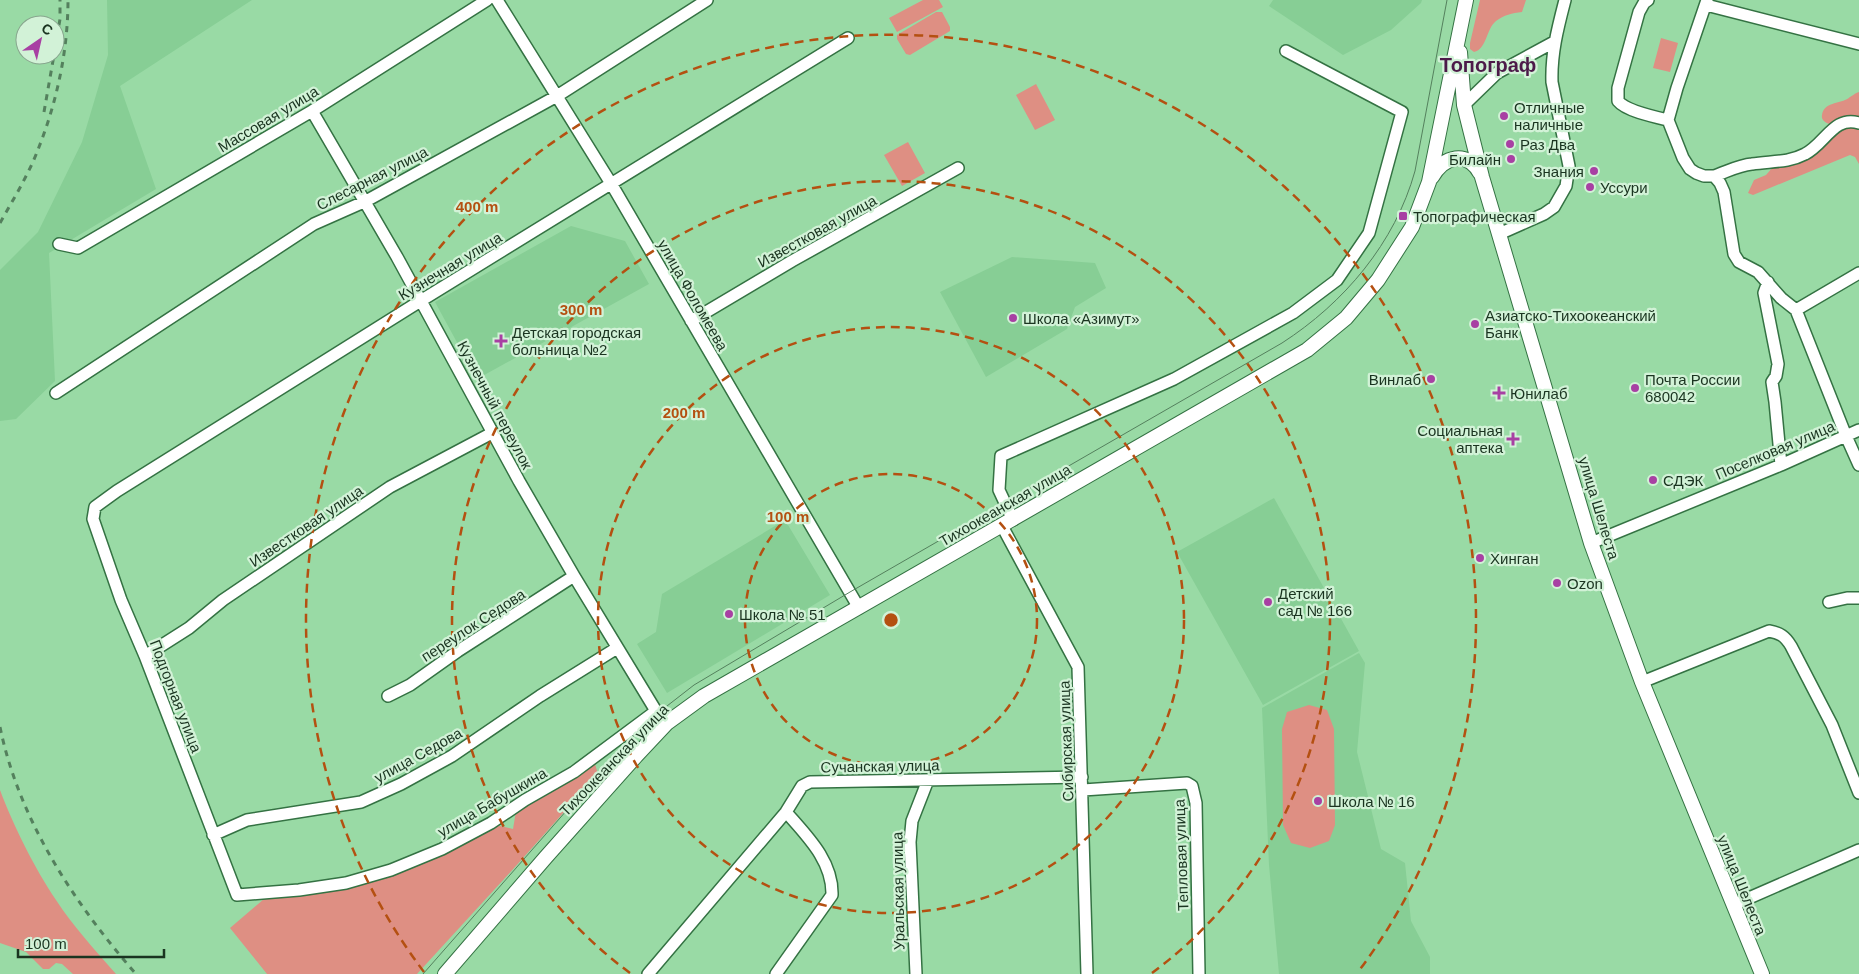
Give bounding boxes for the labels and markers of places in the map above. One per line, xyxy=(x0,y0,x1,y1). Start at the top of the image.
place label: Отличные наличные xyxy=(1514,99,1585,133)
marker: Отличные наличные xyxy=(1498,110,1510,122)
place label: Раз Два xyxy=(1520,136,1576,153)
marker: Раз Два xyxy=(1504,138,1516,150)
place label: Билайн xyxy=(1449,151,1501,168)
marker: Билайн xyxy=(1505,153,1517,165)
place label: Знания xyxy=(1534,163,1584,180)
marker: Знания xyxy=(1588,165,1600,177)
place label: Уссури xyxy=(1600,179,1648,196)
marker: Уссури xyxy=(1584,181,1596,193)
place label: Топографическая xyxy=(1413,208,1536,225)
marker: Топографическая xyxy=(1397,210,1409,222)
place label: Азиатско-Тихоокеанский Банк xyxy=(1485,307,1656,341)
place label: Школа «Азимут» xyxy=(1023,310,1140,327)
marker: Школа «Азимут» xyxy=(1007,312,1019,324)
marker: Азиатско-Тихоокеанский Банк xyxy=(1469,318,1481,330)
place label: Детская городская больница №2 xyxy=(512,324,641,358)
marker: Детская городская больница №2 xyxy=(494,334,508,348)
place label: Винлаб xyxy=(1369,371,1421,388)
place label: Почта России 680042 xyxy=(1645,371,1740,405)
marker: Винлаб xyxy=(1425,373,1437,385)
marker: Почта России 680042 xyxy=(1629,382,1641,394)
place label: Юнилаб xyxy=(1510,385,1568,402)
marker: Юнилаб xyxy=(1492,386,1506,400)
place label: Социальная аптека xyxy=(1417,422,1504,456)
marker: Социальная аптека xyxy=(1507,433,1519,445)
place label: СДЭК xyxy=(1663,472,1703,489)
marker: СДЭК xyxy=(1647,474,1659,486)
place label: Хинган xyxy=(1490,550,1538,567)
marker: Хинган xyxy=(1474,552,1486,564)
place label: Ozon xyxy=(1567,575,1603,592)
marker: Ozon xyxy=(1551,577,1563,589)
place label: Детский сад № 166 xyxy=(1278,585,1352,619)
marker: Детский сад № 166 xyxy=(1262,596,1274,608)
place label: Школа № 51 xyxy=(739,606,826,623)
marker: Школа № 51 xyxy=(723,608,735,620)
centre of rings xyxy=(882,611,900,629)
place label: Школа № 16 xyxy=(1328,793,1415,810)
marker: Школа № 16 xyxy=(1312,795,1324,807)

